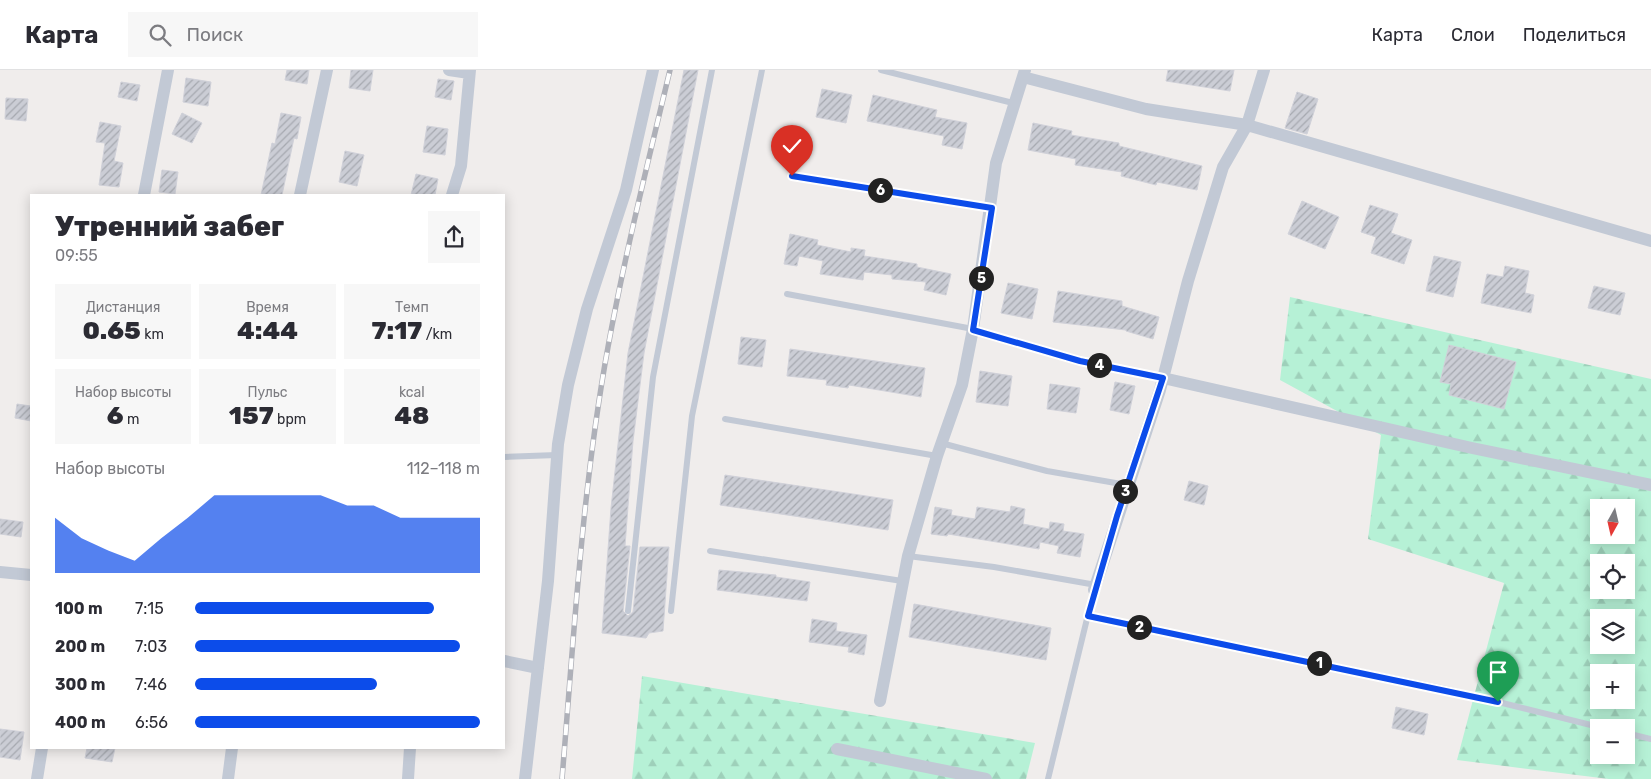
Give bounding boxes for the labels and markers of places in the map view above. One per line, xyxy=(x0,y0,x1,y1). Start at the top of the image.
pin xyxy=(771,125,813,176)
pin: 6 xyxy=(868,178,892,202)
pin: 5 xyxy=(968,266,994,290)
pin: 4 xyxy=(1086,352,1112,378)
pin: 3 xyxy=(1112,478,1138,504)
pin: 2 xyxy=(1126,614,1152,640)
pin: 1 xyxy=(1306,650,1332,676)
pin xyxy=(1477,651,1519,702)

